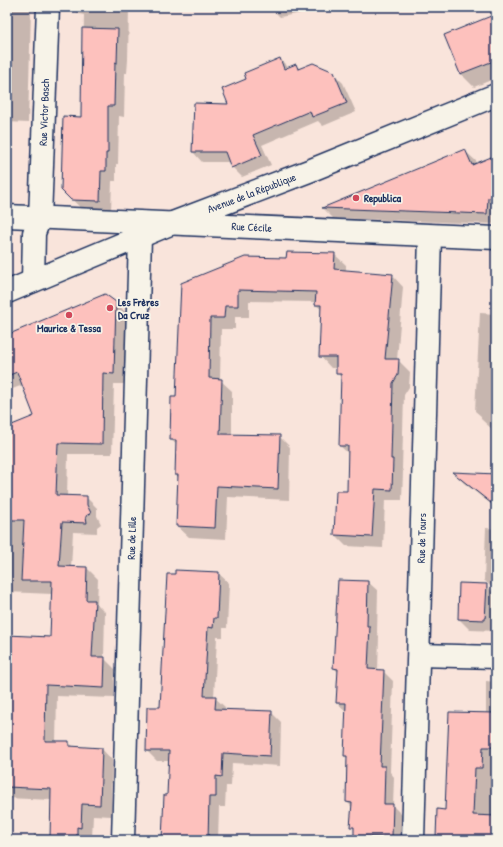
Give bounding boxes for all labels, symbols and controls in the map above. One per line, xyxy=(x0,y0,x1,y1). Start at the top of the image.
street label: Rue Victor Basch xyxy=(36,78,52,146)
street label: Avenue de la République xyxy=(205,169,299,216)
place label: Republica xyxy=(364,191,402,206)
marker: Republica xyxy=(351,193,361,203)
street label: Rue Cécile xyxy=(231,219,273,235)
place label: Les Frères Da Cruz xyxy=(118,295,160,322)
marker: Les Frères Da Cruz xyxy=(105,303,115,313)
marker: Maurice & Tessa xyxy=(64,310,74,320)
place label: Maurice & Tessa xyxy=(37,321,102,335)
street label: Rue de Tours xyxy=(414,513,429,563)
street label: Rue de Lille xyxy=(124,516,139,560)

